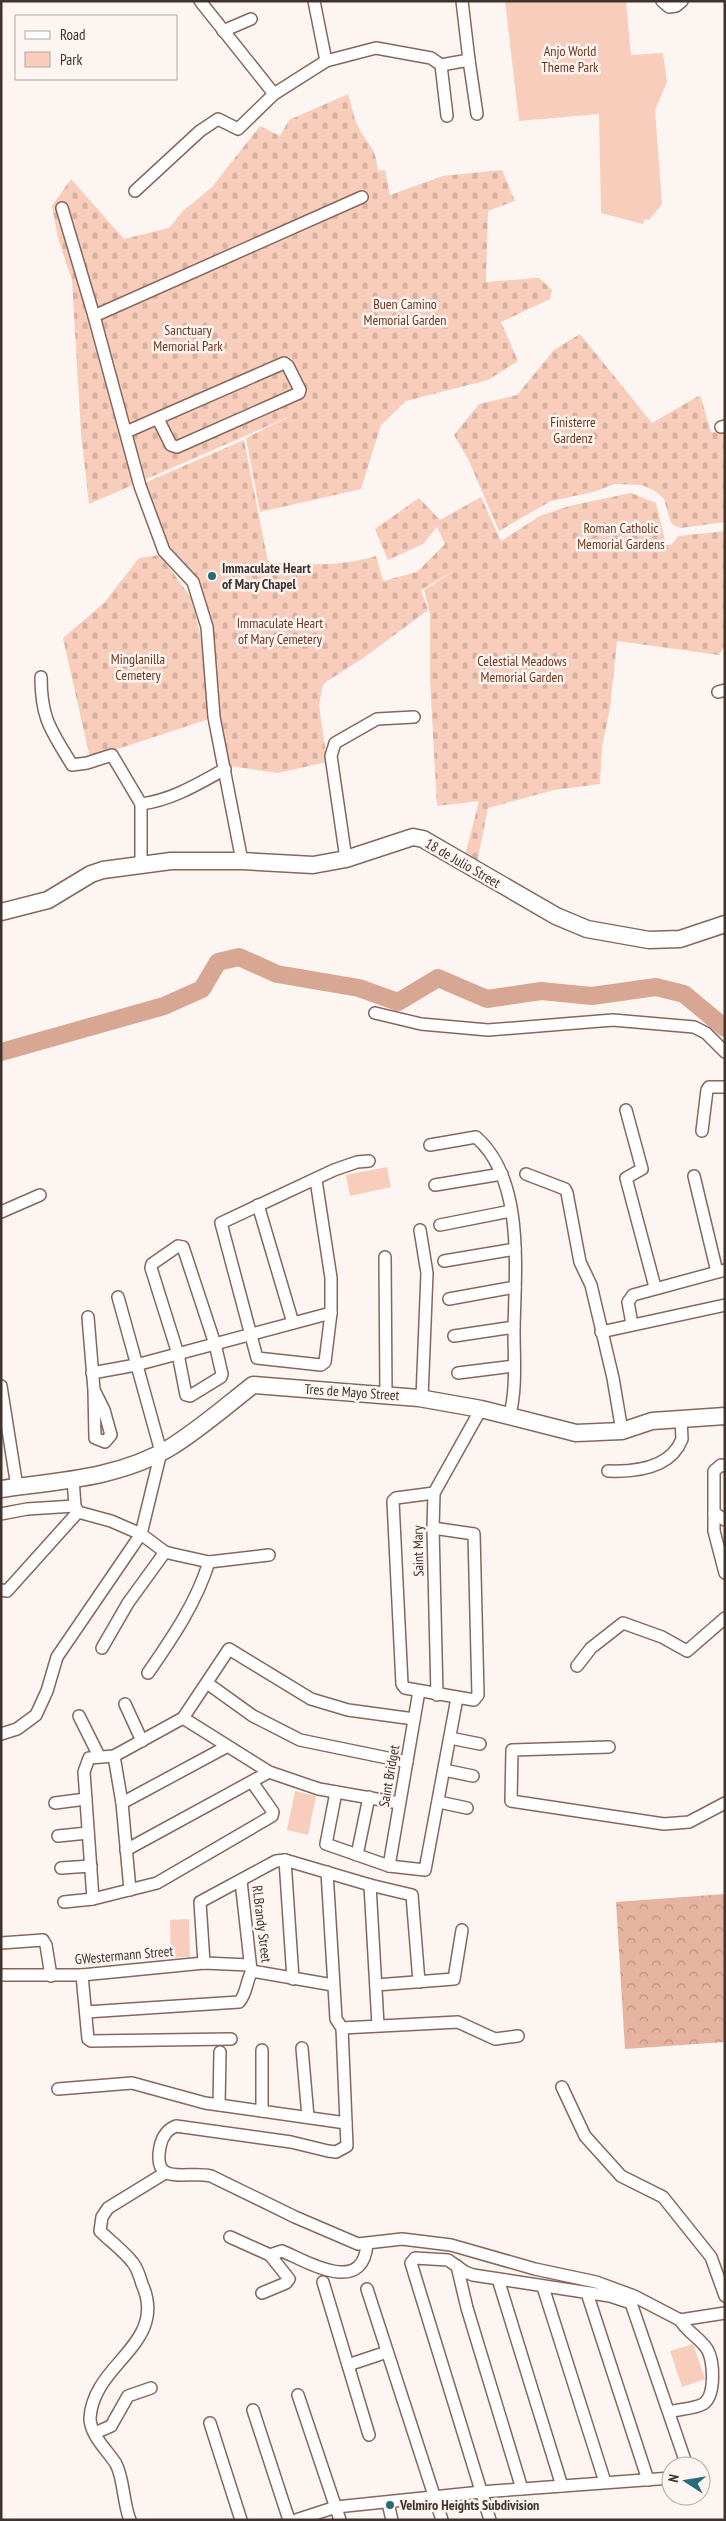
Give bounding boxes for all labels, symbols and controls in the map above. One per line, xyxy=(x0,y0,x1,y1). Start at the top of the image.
legend xyxy=(15,15,178,80)
text: Road xyxy=(60,25,86,44)
park label: Anjo World Theme Park xyxy=(542,42,599,76)
text: Park xyxy=(60,50,82,69)
park label: Buen Camino Memorial Garden xyxy=(364,295,446,329)
park label: Sanctuary Memorial Park xyxy=(153,321,223,355)
park label: Finisterre Gardenz xyxy=(550,413,596,447)
park label: Roman Catholic Memorial Gardens xyxy=(577,519,665,553)
place label: Immaculate Heart of Mary Chapel xyxy=(222,559,311,593)
marker: Immaculate Heart of Mary Chapel xyxy=(206,570,218,582)
park label: Immaculate Heart of Mary Cemetery xyxy=(237,614,323,648)
park label: Minglanilla Cemetery xyxy=(111,650,165,684)
park label: Celestial Meadows Memorial Garden xyxy=(477,652,567,686)
street label: 18 de Julio Street xyxy=(422,834,504,892)
street label: Tres de Mayo Street xyxy=(304,1380,400,1404)
street label: Saint Mary xyxy=(409,1525,427,1577)
street label: Saint Bridget xyxy=(375,1743,403,1808)
street label: RLBrandy Street xyxy=(248,1884,276,1964)
street label: GWestermann Street xyxy=(74,1942,174,1968)
north arrow xyxy=(661,2456,711,2506)
text: N xyxy=(664,2473,683,2484)
place label: Velmiro Heights Subdivision xyxy=(399,2496,539,2514)
marker: Velmiro Heights Subdivision xyxy=(384,2499,396,2511)

